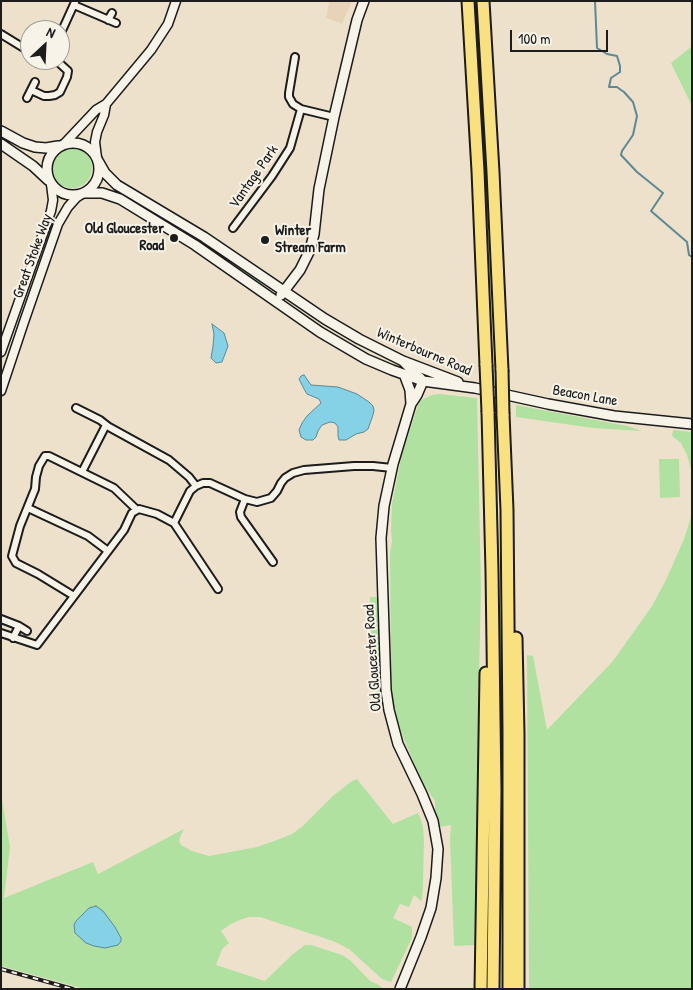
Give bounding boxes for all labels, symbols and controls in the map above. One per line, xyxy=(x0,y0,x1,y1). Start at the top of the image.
north arrow xyxy=(20,20,70,70)
scale bar xyxy=(513,20,610,52)
text: N xyxy=(44,22,59,42)
text: 100 m xyxy=(518,28,551,49)
street label: Vantage Park xyxy=(226,142,282,212)
street label: Great Stoke Way xyxy=(9,211,57,301)
place label: Old Gloucester Road xyxy=(85,220,164,255)
place label: Winter Stream Farm xyxy=(275,222,346,257)
marker: Old Gloucester Road xyxy=(168,232,180,244)
marker: Winter Stream Farm xyxy=(259,234,271,246)
street label: Winterbourne Road xyxy=(374,324,474,380)
street label: Beacon Lane xyxy=(551,381,619,411)
street label: Old Gloucester Road xyxy=(360,604,386,712)

